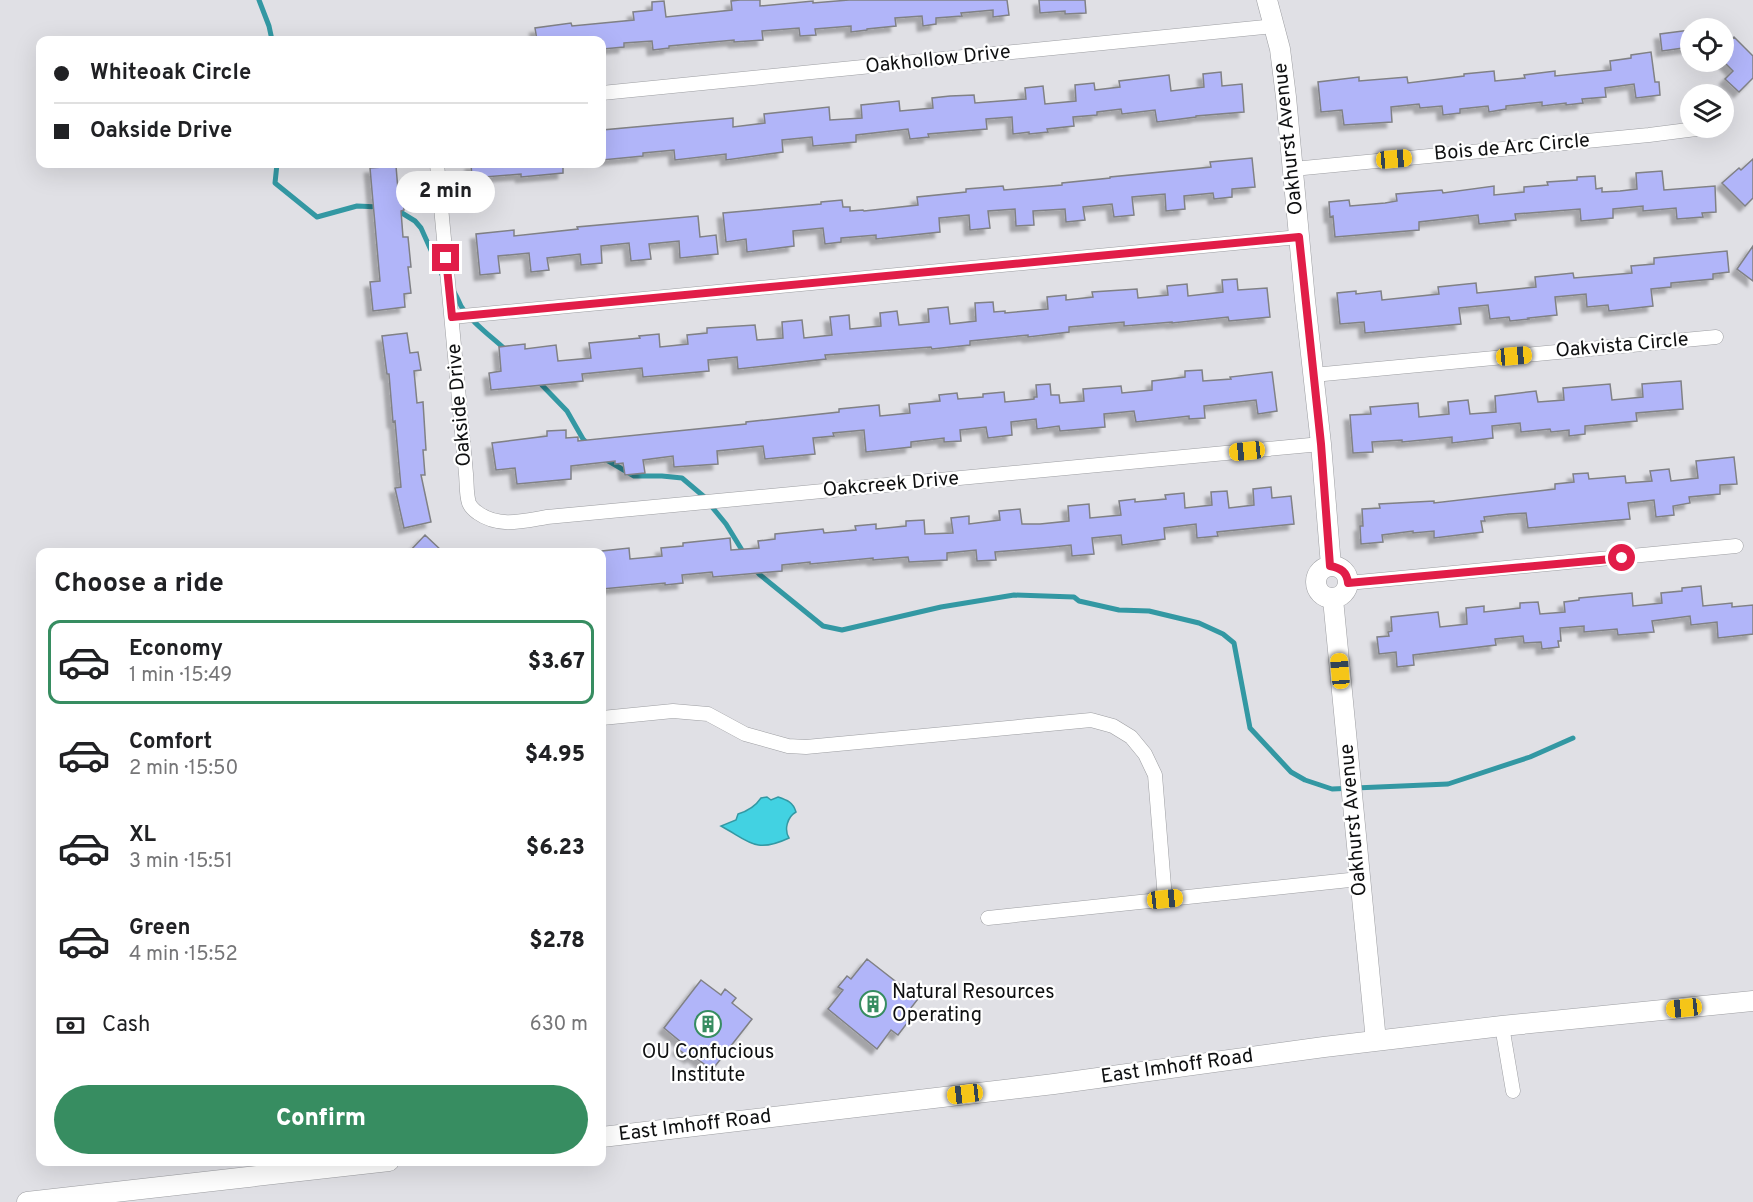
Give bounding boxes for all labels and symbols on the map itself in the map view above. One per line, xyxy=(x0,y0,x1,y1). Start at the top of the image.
street label: Oakhollow Drive xyxy=(864,39,1012,81)
street label: Oakhurst Avenue xyxy=(1268,61,1310,217)
street label: Bois de Arc Circle xyxy=(1433,128,1591,168)
car xyxy=(1375,148,1413,170)
callout: 2 min xyxy=(396,171,496,213)
route end xyxy=(432,244,459,271)
street label: Oakvista Circle xyxy=(1554,327,1690,365)
street label: Oakside Drive xyxy=(442,342,478,468)
car xyxy=(1495,345,1533,367)
car xyxy=(1228,440,1266,462)
street label: Oakcreek Drive xyxy=(822,466,960,504)
route start xyxy=(1608,544,1635,571)
car xyxy=(1329,652,1351,690)
street label: Oakhurst Avenue xyxy=(1334,743,1374,897)
car xyxy=(1146,888,1184,910)
place label: Natural Resources Operating xyxy=(892,980,1055,1029)
building icon: Natural Resources Operating xyxy=(858,989,888,1019)
car xyxy=(1665,997,1703,1019)
building icon: OU Confucious Institute xyxy=(693,1009,723,1039)
place label: OU Confucious Institute xyxy=(642,1040,774,1089)
street label: East Imhoff Road xyxy=(1099,1043,1255,1091)
car xyxy=(946,1083,984,1105)
street label: East Imhoff Road xyxy=(617,1104,773,1148)

